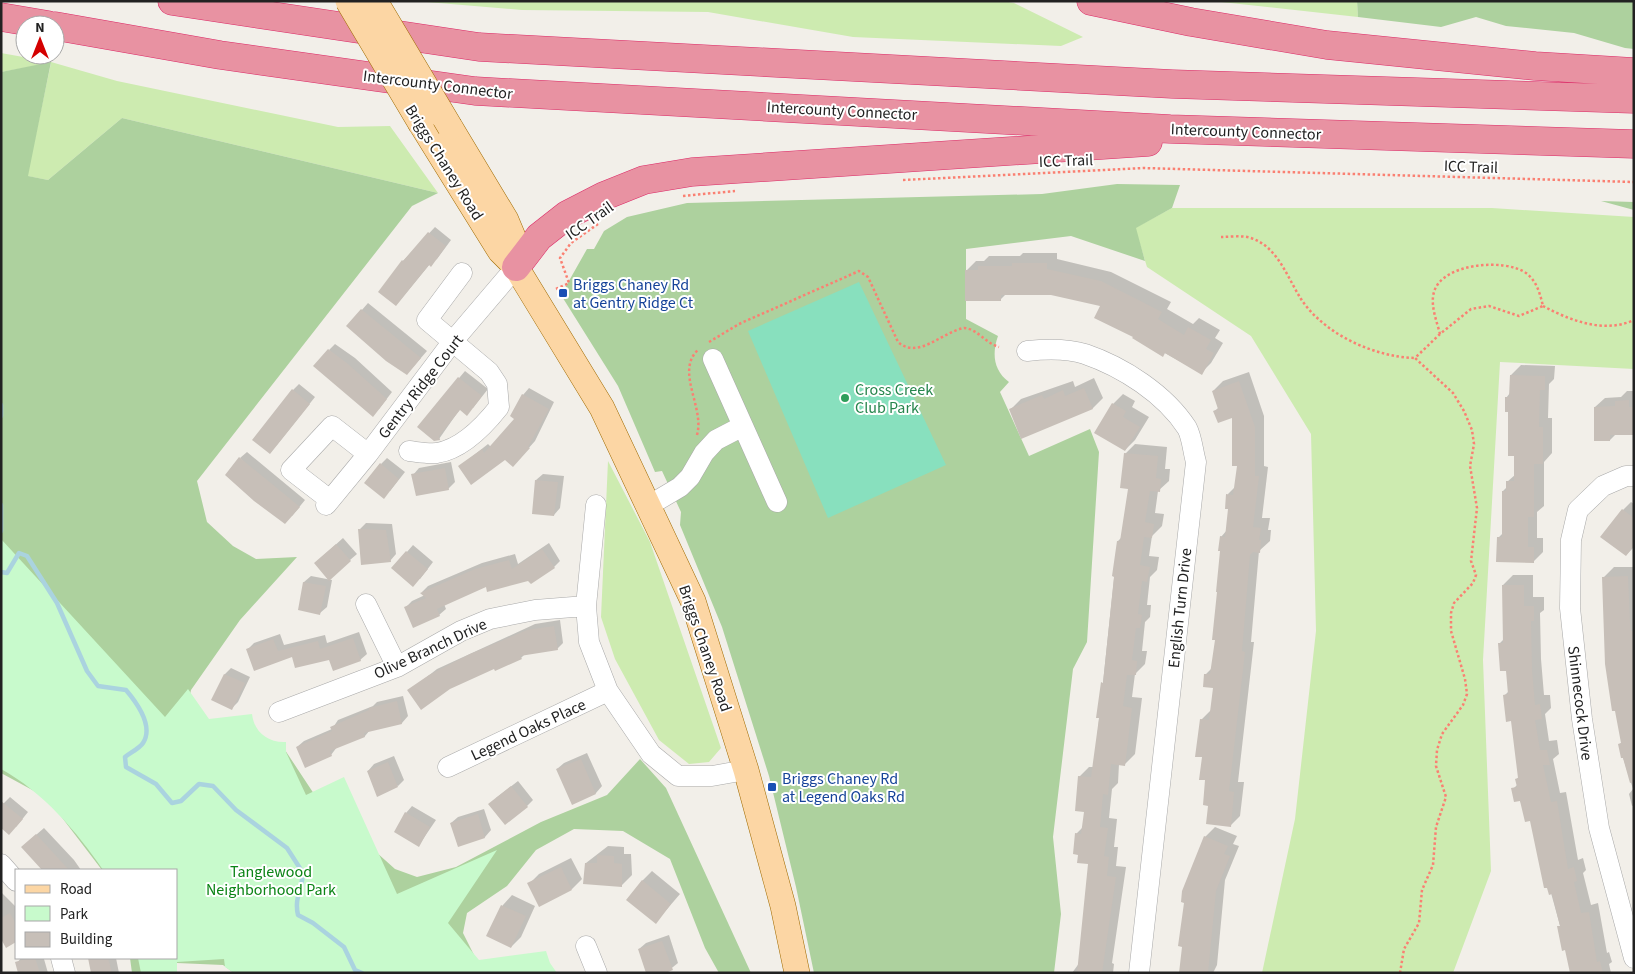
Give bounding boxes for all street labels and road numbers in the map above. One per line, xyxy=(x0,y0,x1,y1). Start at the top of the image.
street label: Intercounty Connector xyxy=(362,65,514,105)
street label: Intercounty Connector xyxy=(766,96,918,126)
street label: Briggs Chaney Road xyxy=(400,100,489,225)
street label: Intercounty Connector xyxy=(1170,118,1322,146)
street label: ICC Trail xyxy=(1039,149,1094,173)
street label: ICC Trail xyxy=(1443,155,1498,179)
street label: ICC Trail xyxy=(561,196,618,245)
street label: Gentry Ridge Court xyxy=(373,329,469,443)
street label: English Turn Drive xyxy=(1163,547,1197,669)
street label: Briggs Chaney Road xyxy=(673,582,737,715)
street label: Olive Branch Drive xyxy=(370,613,491,685)
street label: Shinnecock Drive xyxy=(1562,645,1598,762)
street label: Legend Oaks Place xyxy=(467,694,590,766)

